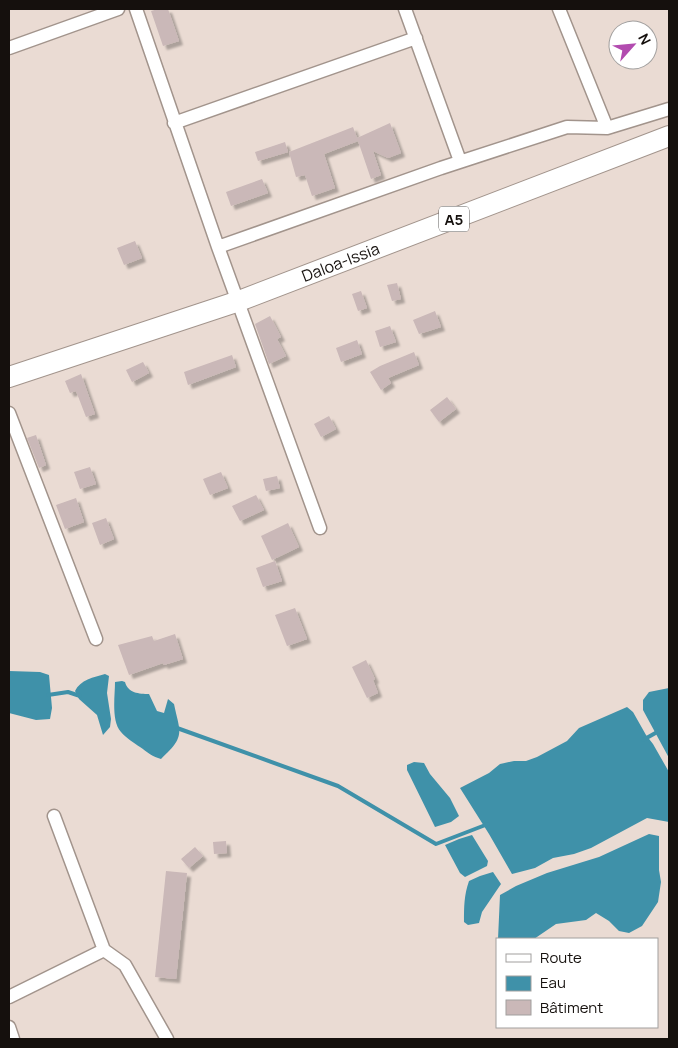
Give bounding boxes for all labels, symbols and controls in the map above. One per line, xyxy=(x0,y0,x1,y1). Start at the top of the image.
north arrow xyxy=(608,20,658,70)
text: N xyxy=(634,30,656,48)
road number: A5 xyxy=(439,206,469,232)
street label: Daloa-Issia xyxy=(298,237,383,287)
legend xyxy=(496,938,658,1028)
text: Route xyxy=(540,947,582,968)
text: Eau xyxy=(540,972,566,993)
text: Bâtiment xyxy=(540,997,603,1018)

